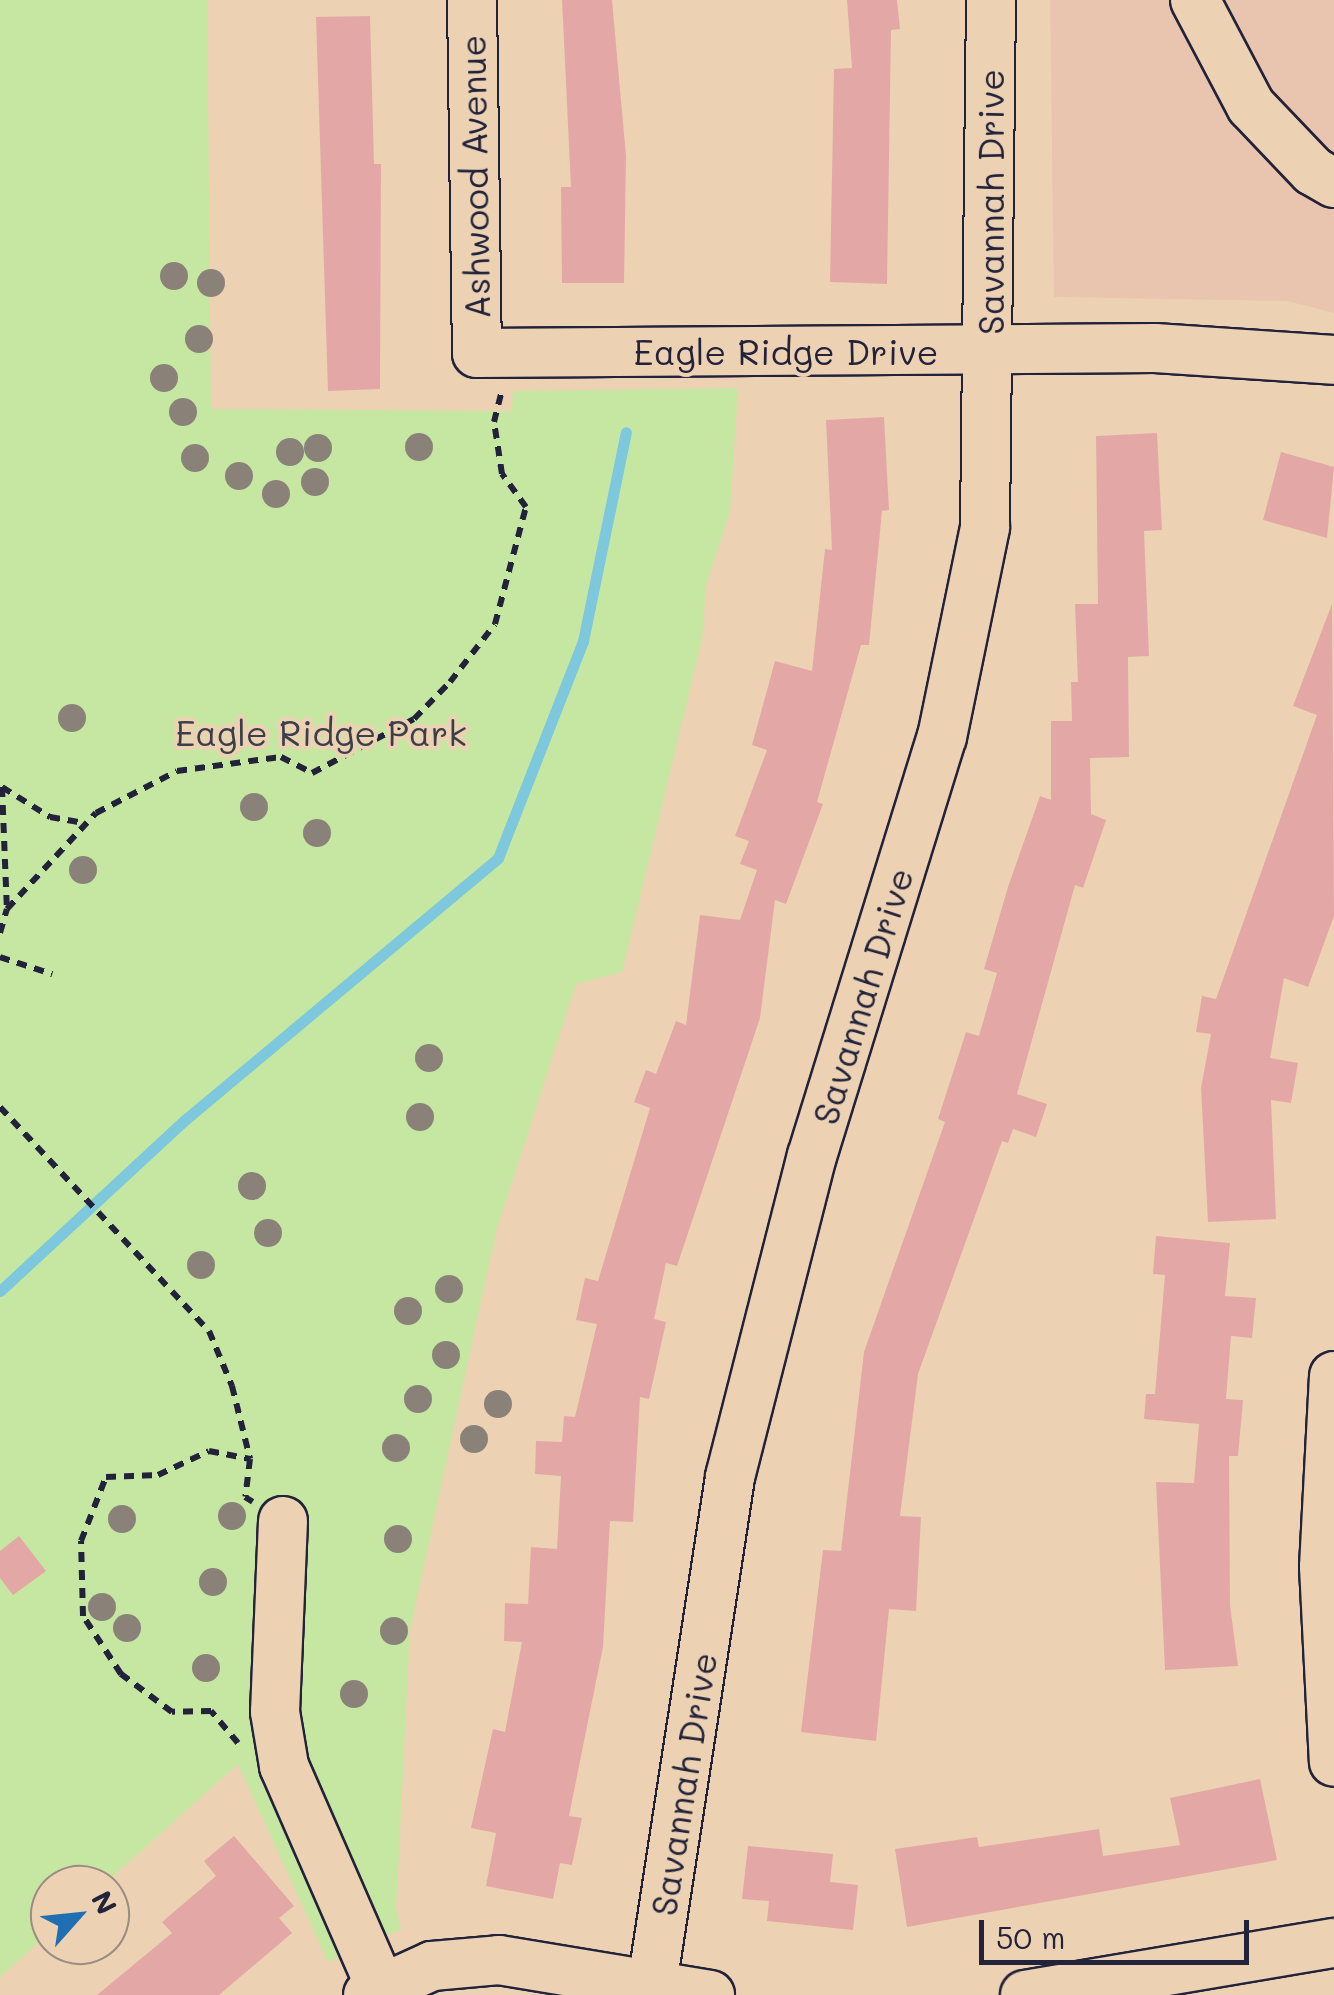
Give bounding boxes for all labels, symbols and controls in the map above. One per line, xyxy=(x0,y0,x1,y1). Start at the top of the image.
street label: Ashwood Avenue xyxy=(451,35,497,319)
street label: Savannah Drive xyxy=(969,69,1011,335)
street label: Eagle Ridge Drive xyxy=(634,330,938,372)
park label: Eagle Ridge Park xyxy=(175,711,467,753)
street label: Savannah Drive xyxy=(803,863,921,1129)
street label: Savannah Drive xyxy=(641,1649,725,1919)
north arrow xyxy=(30,1865,130,1965)
text: N xyxy=(84,1885,126,1920)
scale bar xyxy=(984,1900,1254,1962)
text: 50 m xyxy=(996,1917,1066,1957)

